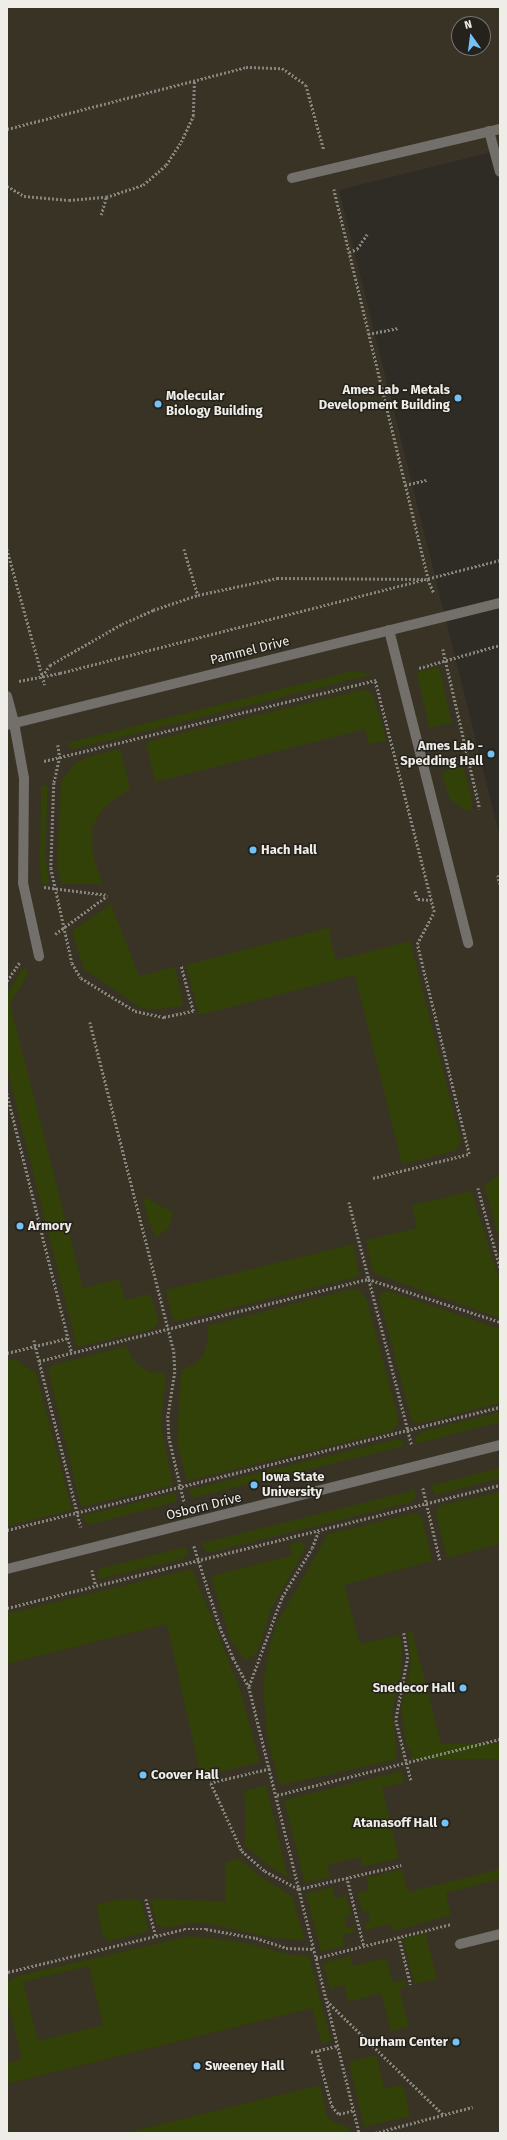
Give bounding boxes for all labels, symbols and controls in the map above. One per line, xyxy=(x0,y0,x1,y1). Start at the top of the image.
north arrow xyxy=(451,16,491,56)
text: N xyxy=(463,18,473,32)
place label: Ames Lab - Metals Development Building xyxy=(319,383,450,414)
place label: Molecular Biology Building xyxy=(166,389,263,420)
marker: Ames Lab - Metals Development Building xyxy=(453,393,463,403)
marker: Molecular Biology Building xyxy=(153,399,163,409)
street label: Pammel Drive xyxy=(209,634,291,668)
place label: Ames Lab - Spedding Hall xyxy=(400,739,483,770)
marker: Ames Lab - Spedding Hall xyxy=(486,749,496,759)
place label: Hach Hall xyxy=(261,842,317,858)
marker: Hach Hall xyxy=(248,845,258,855)
place label: Armory xyxy=(28,1218,71,1234)
marker: Armory xyxy=(15,1221,25,1231)
place label: Iowa State University xyxy=(262,1470,325,1501)
marker: Iowa State University xyxy=(249,1480,259,1490)
street label: Osborn Drive xyxy=(165,1490,243,1524)
place label: Snedecor Hall xyxy=(373,1680,455,1696)
marker: Snedecor Hall xyxy=(458,1683,468,1693)
place label: Coover Hall xyxy=(151,1767,219,1783)
marker: Coover Hall xyxy=(138,1770,148,1780)
place label: Atanasoff Hall xyxy=(353,1815,437,1831)
marker: Atanasoff Hall xyxy=(440,1818,450,1828)
place label: Durham Center xyxy=(359,2034,448,2050)
marker: Durham Center xyxy=(451,2037,461,2047)
place label: Sweeney Hall xyxy=(205,2058,284,2074)
marker: Sweeney Hall xyxy=(192,2061,202,2071)

